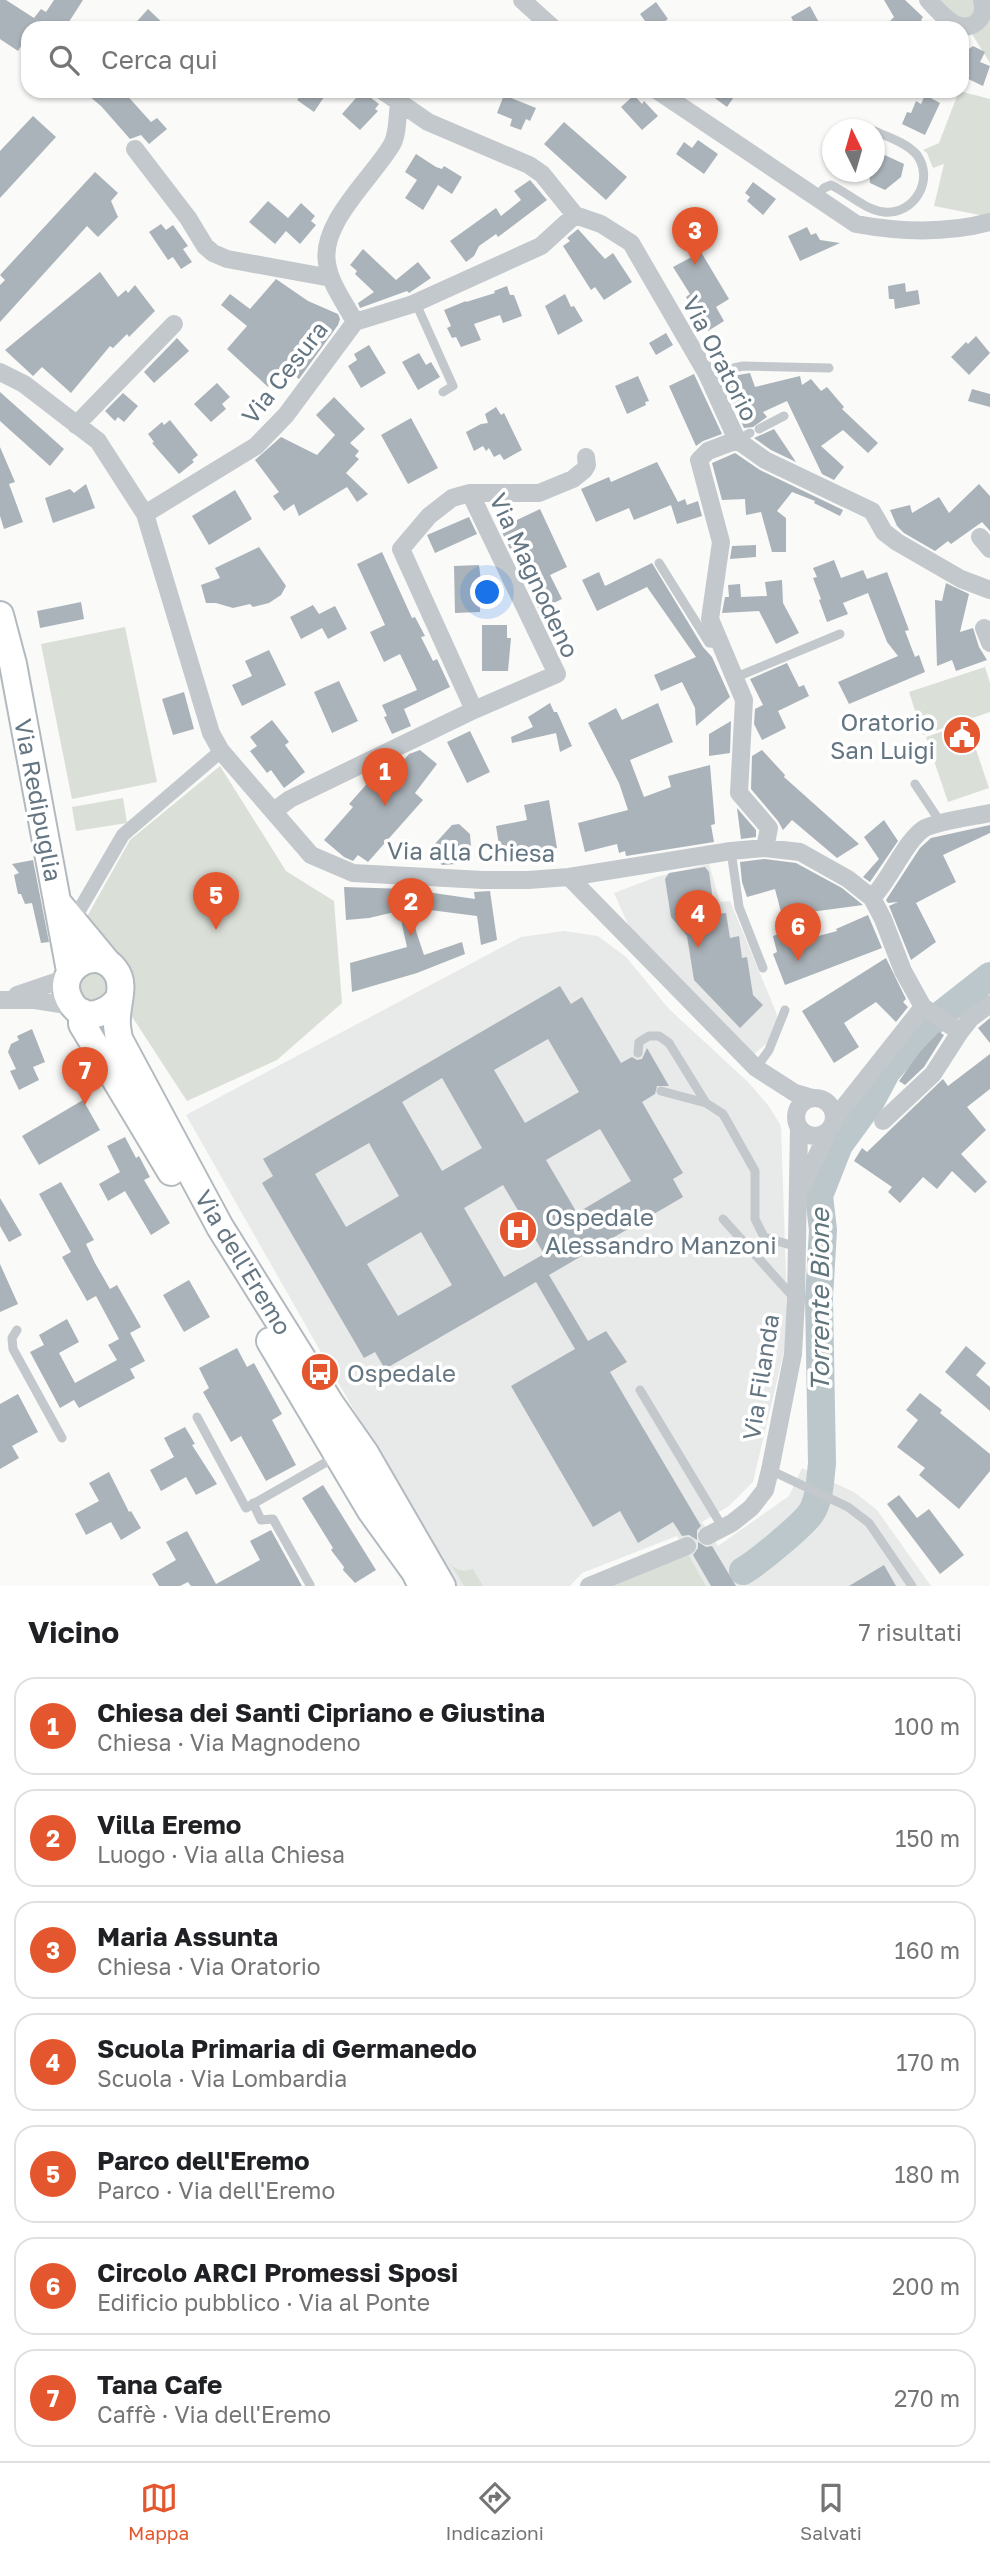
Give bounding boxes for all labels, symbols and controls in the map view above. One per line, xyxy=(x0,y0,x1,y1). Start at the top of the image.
search box xyxy=(21,21,969,98)
icon: search xyxy=(45,41,83,79)
text: Cerca qui xyxy=(101,44,218,75)
north arrow xyxy=(822,119,885,182)
pin: 3 xyxy=(672,207,718,265)
street label: Via Oratorio xyxy=(677,291,765,425)
street label: Via Cesura xyxy=(235,315,333,429)
street label: Via Magnodeno xyxy=(484,488,586,662)
your location xyxy=(470,575,504,609)
place label: Oratorio San Luigi xyxy=(830,707,935,764)
public building icon: Oratorio San Luigi xyxy=(941,714,983,756)
street label: Via Redipuglia xyxy=(9,716,69,884)
pin: 1 xyxy=(362,748,408,806)
street label: Via alla Chiesa xyxy=(387,835,555,867)
pin: 5 xyxy=(193,872,239,930)
pin: 2 xyxy=(388,878,434,936)
pin: 4 xyxy=(675,890,721,948)
pin: 6 xyxy=(775,903,821,961)
pin: 7 xyxy=(62,1047,108,1105)
street label: Via dell'Eremo xyxy=(189,1184,299,1340)
place label: Ospedale Alessandro Manzoni xyxy=(545,1202,777,1259)
water label: Torrente Bione xyxy=(804,1206,835,1392)
hospital icon: Ospedale Alessandro Manzoni xyxy=(497,1209,539,1251)
street label: Via Filanda xyxy=(736,1312,784,1442)
bus stop icon: Ospedale xyxy=(299,1351,341,1393)
place label: Ospedale xyxy=(347,1358,456,1387)
text: Vicino xyxy=(28,1614,119,1650)
text: 7 risultati xyxy=(859,1618,962,1646)
text: Chiesa dei Santi Cipriano e Giustina xyxy=(97,1697,545,1728)
text: 1 xyxy=(47,1712,59,1740)
text: 100 m xyxy=(894,1712,960,1740)
text: Chiesa · Via Magnodeno xyxy=(97,1728,361,1756)
text: Villa Eremo xyxy=(97,1809,241,1840)
text: 2 xyxy=(46,1824,60,1852)
text: 150 m xyxy=(895,1824,960,1852)
text: Luogo · Via alla Chiesa xyxy=(97,1840,345,1868)
text: Maria Assunta xyxy=(97,1921,278,1952)
text: 3 xyxy=(46,1936,60,1964)
text: 160 m xyxy=(895,1936,960,1964)
text: Chiesa · Via Oratorio xyxy=(97,1952,321,1980)
text: Scuola Primaria di Germanedo xyxy=(97,2033,477,2064)
text: 4 xyxy=(46,2048,60,2076)
text: 170 m xyxy=(896,2048,960,2076)
text: Scuola · Via Lombardia xyxy=(97,2064,347,2092)
text: Parco dell'Eremo xyxy=(97,2145,310,2176)
text: 5 xyxy=(46,2160,60,2188)
text: 180 m xyxy=(894,2160,960,2188)
text: Parco · Via dell'Eremo xyxy=(97,2176,335,2204)
text: Circolo ARCI Promessi Sposi xyxy=(97,2257,458,2288)
text: 6 xyxy=(46,2272,60,2300)
text: 200 m xyxy=(892,2272,960,2300)
text: Edificio pubblico · Via al Ponte xyxy=(97,2288,430,2316)
text: Tana Cafe xyxy=(97,2369,222,2400)
text: 7 xyxy=(47,2384,59,2412)
text: 270 m xyxy=(894,2384,960,2412)
text: Caffè · Via dell'Eremo xyxy=(97,2400,331,2428)
tab: Mappa xyxy=(128,2479,189,2544)
tab: Indicazioni xyxy=(445,2479,544,2544)
tab: Salvati xyxy=(800,2479,862,2544)

